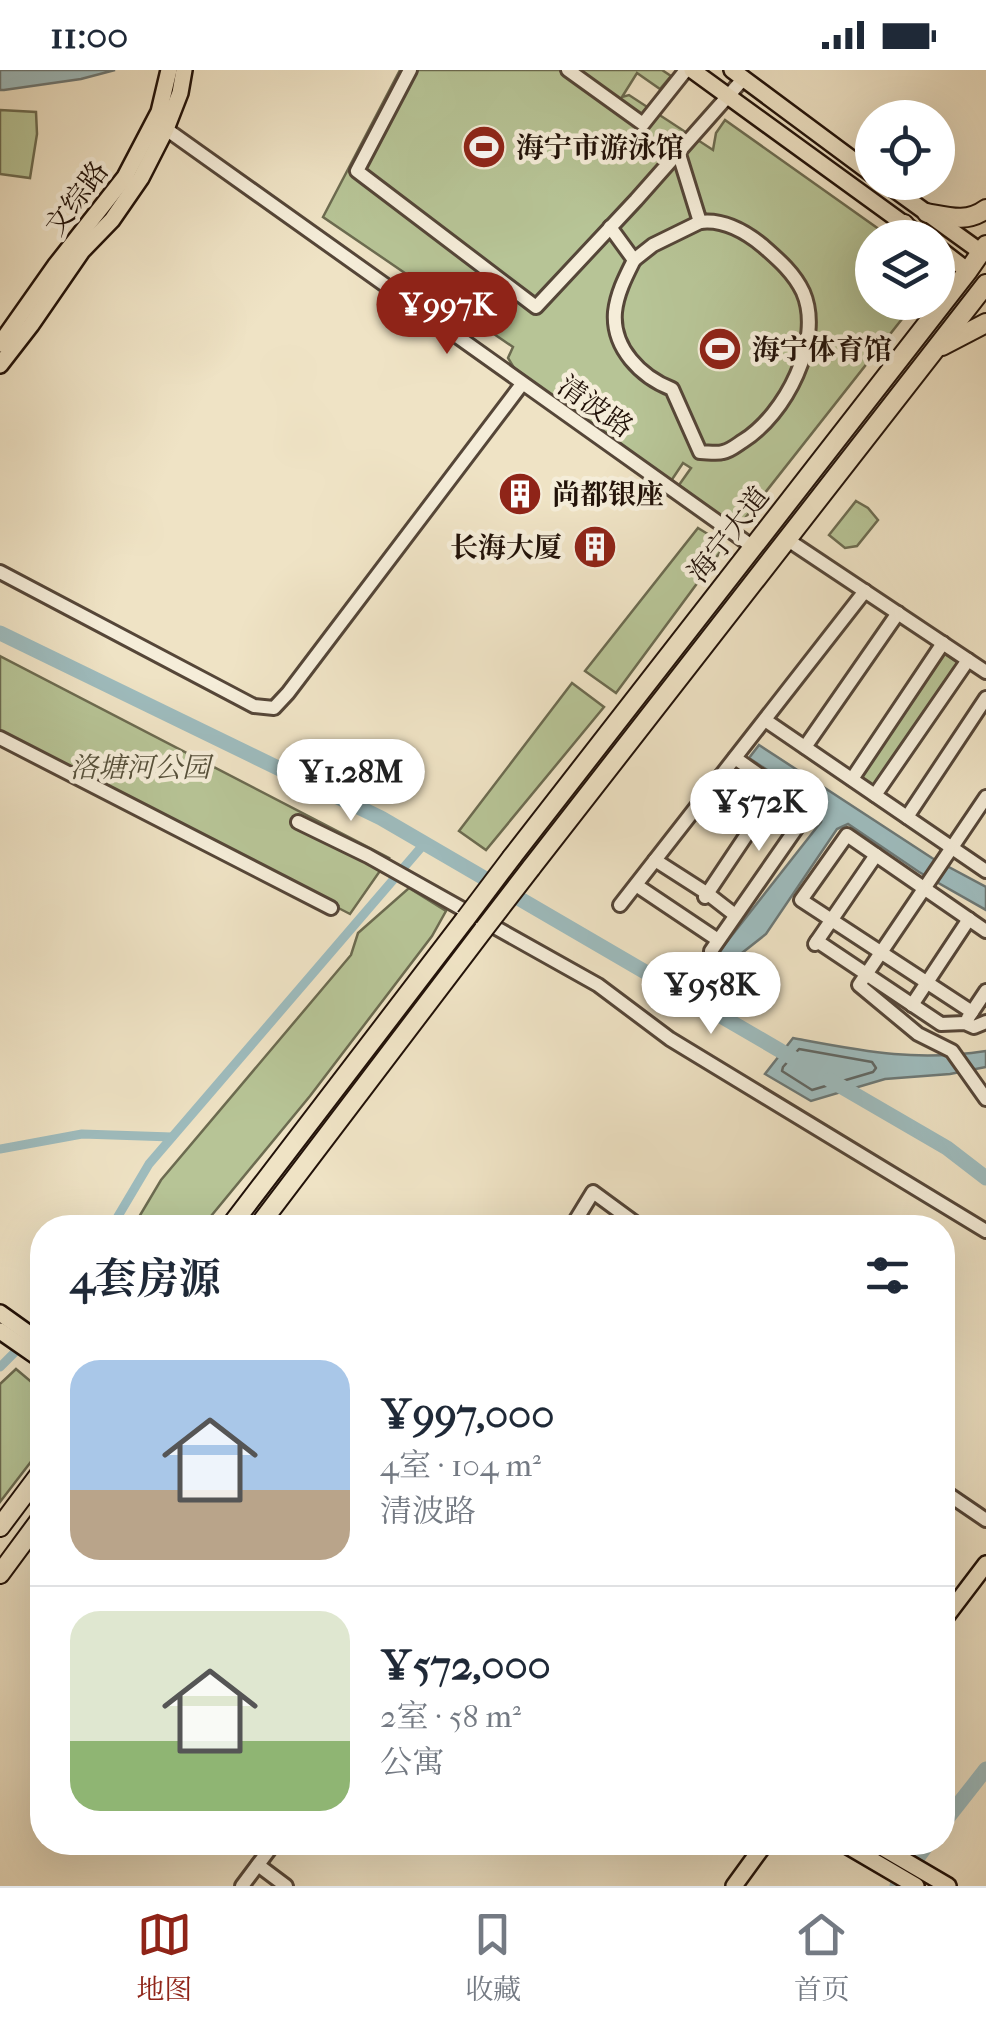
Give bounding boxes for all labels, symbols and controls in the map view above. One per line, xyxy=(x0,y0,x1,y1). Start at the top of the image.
text: 11:00 xyxy=(50,13,128,58)
map controls xyxy=(855,100,955,320)
button: locate xyxy=(855,100,955,200)
sports icon: 海宁市游泳馆 xyxy=(461,124,507,170)
place label: 海宁市游泳馆 xyxy=(516,131,684,164)
street label: 文综路 xyxy=(38,155,115,242)
button: layers xyxy=(855,220,955,320)
pin: ¥997K xyxy=(377,272,517,357)
text: ¥997K xyxy=(398,286,496,323)
sports icon: 海宁体育馆 xyxy=(697,326,743,372)
place label: 海宁体育馆 xyxy=(752,333,892,366)
street label: 清波路 xyxy=(552,369,640,444)
building icon: 尚都银座 xyxy=(497,471,543,517)
place label: 尚都银座 xyxy=(552,478,664,511)
street label: 海宁大道 xyxy=(681,480,776,589)
building icon: 长海大厦 xyxy=(572,524,618,570)
place label: 长海大厦 xyxy=(450,531,562,564)
pin: ¥1.28M xyxy=(270,739,432,824)
park label: 洛塘河公园 xyxy=(70,751,214,784)
text: ¥1.28M xyxy=(299,753,403,790)
pin: ¥572K xyxy=(689,769,829,854)
text: ¥572K xyxy=(712,783,806,820)
pin: ¥958K xyxy=(641,952,781,1037)
text: ¥958K xyxy=(664,966,758,1003)
icon: filters xyxy=(860,1248,915,1303)
text: 4套房源 xyxy=(70,1255,221,1304)
text: ¥997,000 xyxy=(380,1390,554,1439)
icon: home xyxy=(150,1400,270,1520)
text: 4室 · 104 m² xyxy=(380,1447,541,1484)
text: 清波路 xyxy=(380,1493,476,1530)
text: ¥572,000 xyxy=(380,1641,551,1690)
icon: home xyxy=(150,1651,270,1771)
text: 2室 · 58 m² xyxy=(380,1698,521,1735)
text: 公寓 xyxy=(380,1744,444,1781)
tab: 地图 xyxy=(136,1907,192,2007)
tab: 收藏 xyxy=(465,1907,521,2007)
tab: 首页 xyxy=(794,1907,850,2007)

